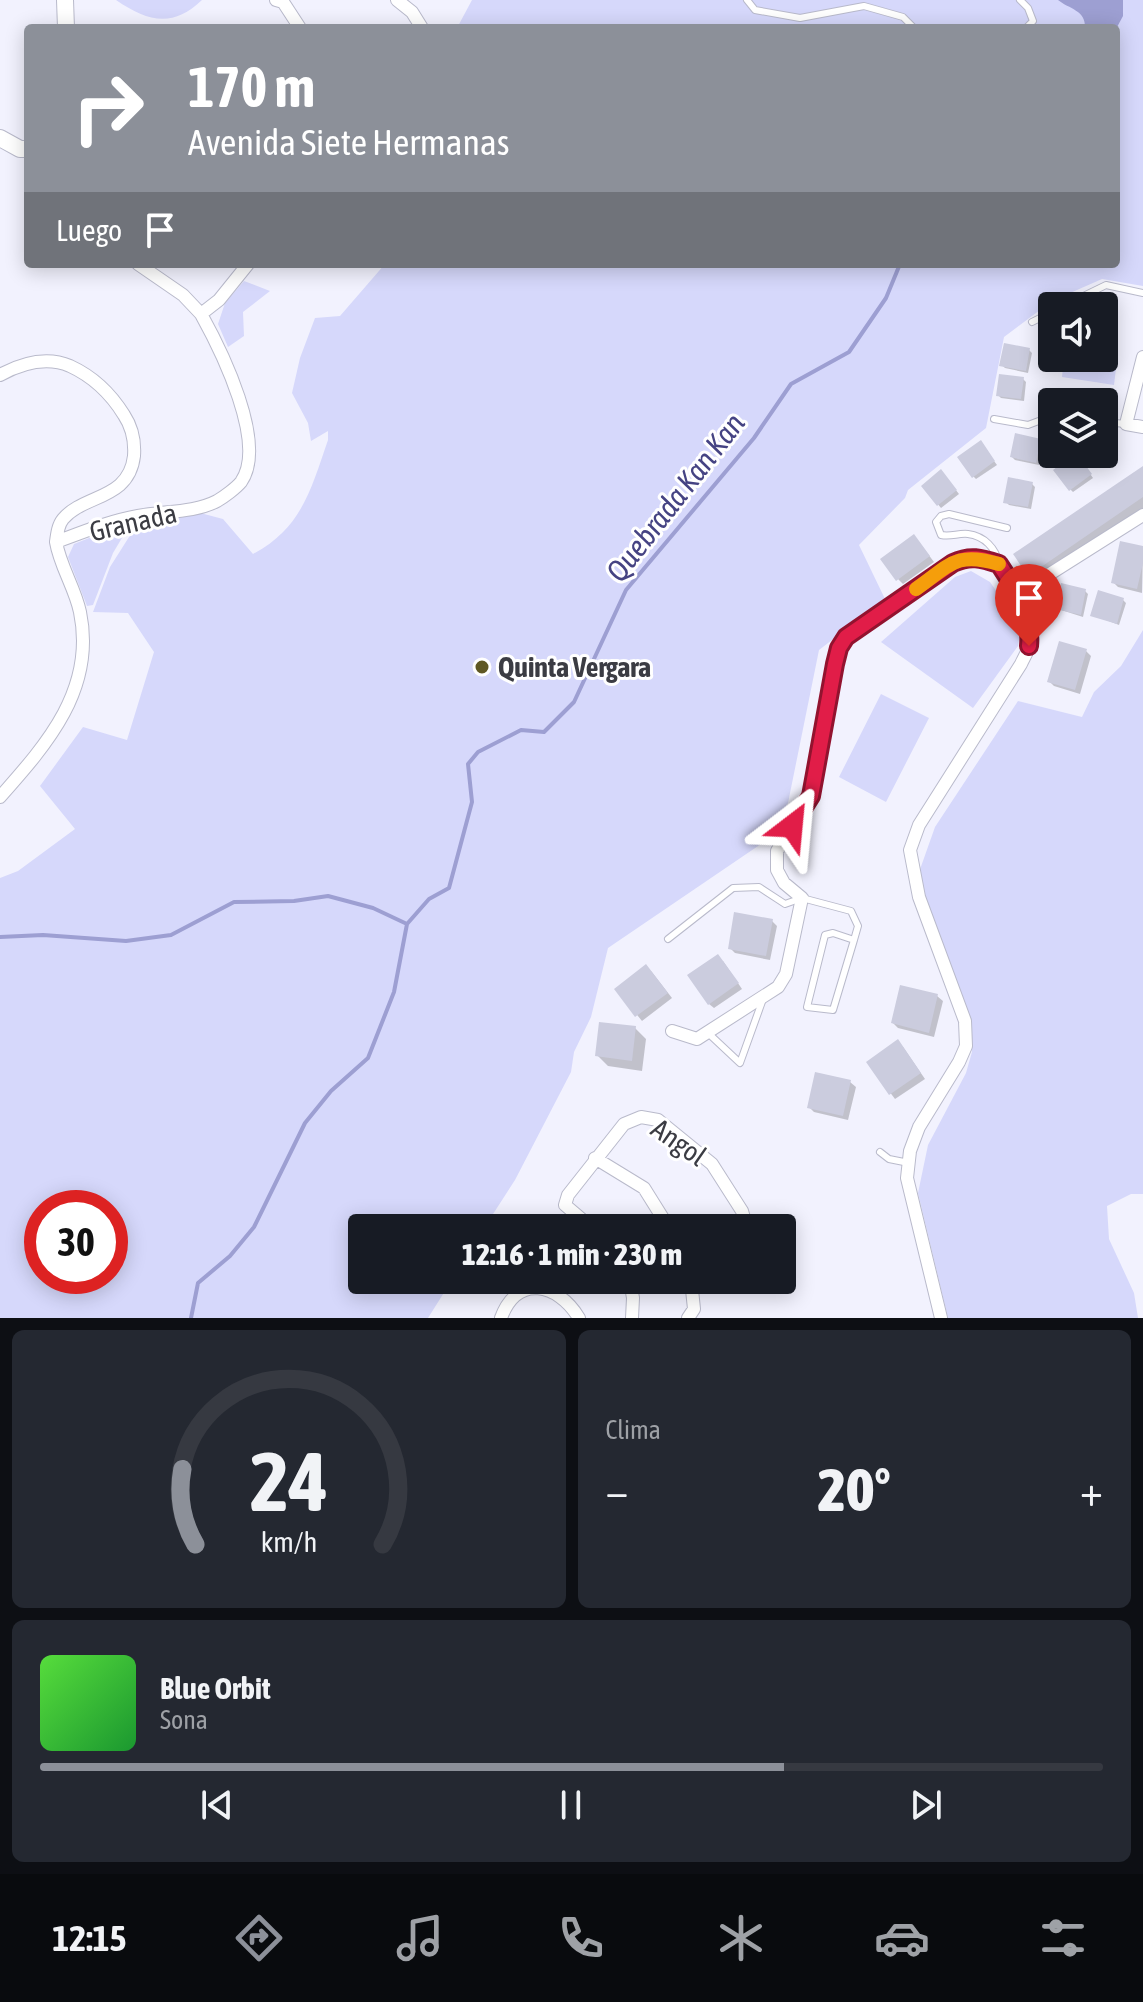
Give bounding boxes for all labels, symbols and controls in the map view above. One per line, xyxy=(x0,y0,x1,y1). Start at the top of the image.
text: 170 m xyxy=(188,55,315,119)
icon: right xyxy=(56,56,160,160)
text: Avenida Siete Hermanas xyxy=(188,121,509,163)
icon: arrive xyxy=(138,208,182,252)
text: Luego xyxy=(56,213,122,247)
map controls xyxy=(1038,292,1118,468)
button: sound xyxy=(1038,292,1118,372)
button: layers xyxy=(1038,388,1118,468)
water label: Quebrada Kan Kan xyxy=(599,406,751,588)
street label: Granada xyxy=(86,496,180,548)
pin xyxy=(995,564,1063,646)
icon: arrive xyxy=(1007,576,1051,620)
place label: Quinta Vergara xyxy=(498,651,651,683)
marker: Quinta Vergara xyxy=(473,658,491,676)
position arrow xyxy=(750,784,834,868)
street label: Angol xyxy=(646,1112,713,1172)
speed limit sign: 30 xyxy=(24,1190,128,1294)
text: 12:16 · 1 min · 230 m xyxy=(462,1237,682,1271)
text: Clima xyxy=(606,1415,661,1445)
text: 24 xyxy=(250,1433,328,1529)
text: 20° xyxy=(818,1455,891,1524)
text: − xyxy=(606,1465,628,1515)
text: + xyxy=(1080,1465,1103,1515)
text: km/h xyxy=(260,1525,317,1558)
text: Blue Orbit xyxy=(160,1671,271,1705)
text: Sona xyxy=(160,1705,208,1735)
icon: previous xyxy=(195,1783,239,1827)
icon: pause xyxy=(549,1783,593,1827)
icon: next xyxy=(904,1783,948,1827)
icon: directions xyxy=(231,1910,287,1966)
icon: music xyxy=(392,1910,448,1966)
icon: phone xyxy=(553,1910,609,1966)
icon: climate xyxy=(713,1910,769,1966)
icon: car xyxy=(874,1910,930,1966)
icon: filters xyxy=(1035,1910,1091,1966)
text: 12:15 xyxy=(52,1917,126,1959)

